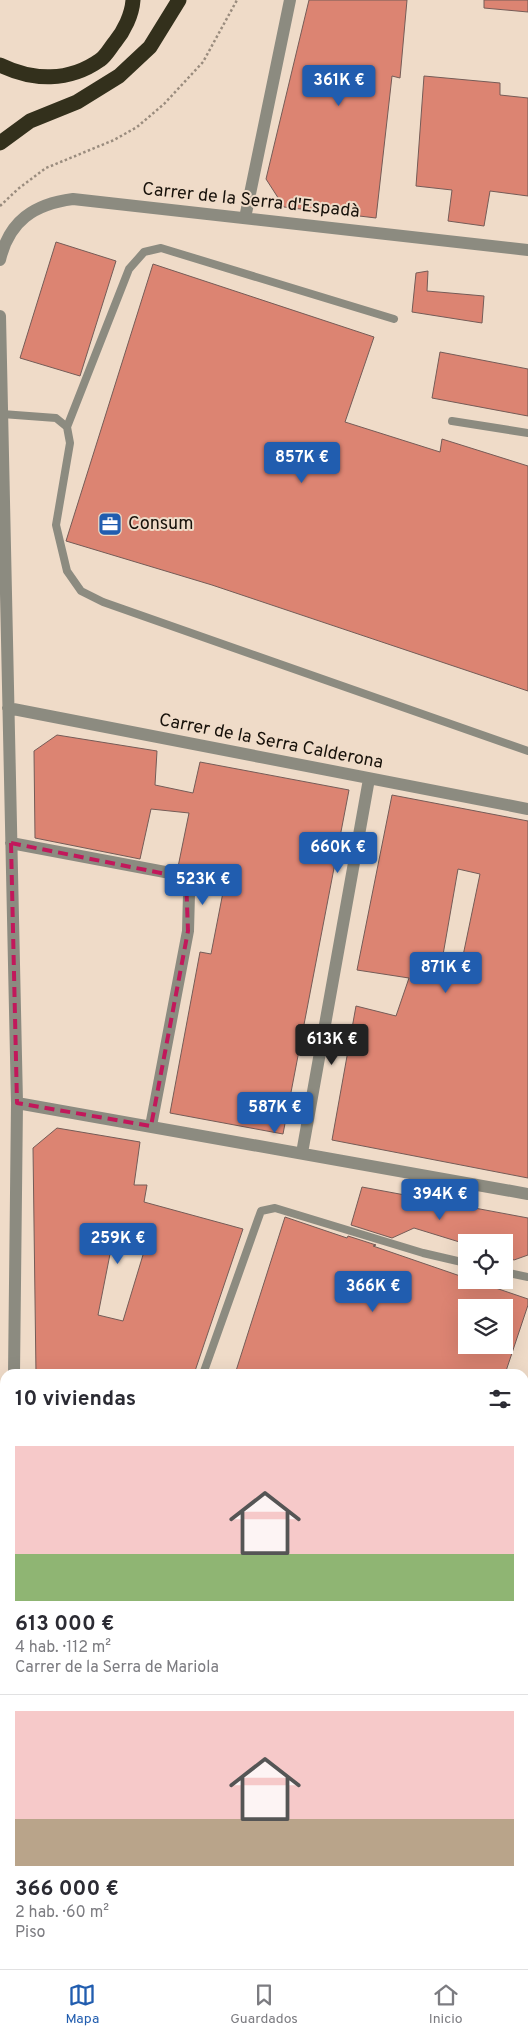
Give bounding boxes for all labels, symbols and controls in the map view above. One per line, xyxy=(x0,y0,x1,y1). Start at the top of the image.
pin: 361K € xyxy=(298,64,380,107)
text: 361K € xyxy=(313,71,365,91)
street label: Carrer de la Serra d'Espadà xyxy=(141,178,361,224)
pin: 857K € xyxy=(261,442,343,484)
text: 857K € xyxy=(275,448,329,468)
office icon: Consum xyxy=(97,511,123,537)
place label: Consum xyxy=(128,513,194,536)
street label: Carrer de la Serra Calderona xyxy=(157,709,385,775)
pin: 660K € xyxy=(297,832,379,874)
text: 660K € xyxy=(310,838,366,858)
pin: 523K € xyxy=(162,864,244,906)
text: 523K € xyxy=(176,870,230,890)
pin: 871K € xyxy=(405,952,487,994)
text: 871K € xyxy=(421,958,471,978)
pin: 613K € xyxy=(291,1024,373,1066)
text: 613K € xyxy=(306,1030,358,1050)
pin: 587K € xyxy=(234,1092,316,1134)
text: 587K € xyxy=(248,1098,302,1118)
pin: 394K € xyxy=(399,1178,481,1221)
text: 394K € xyxy=(412,1185,468,1205)
pin: 259K € xyxy=(77,1222,159,1265)
text: 259K € xyxy=(91,1229,145,1249)
map controls xyxy=(458,1234,513,1354)
button: locate xyxy=(458,1234,513,1289)
pin: 366K € xyxy=(332,1270,414,1313)
text: 366K € xyxy=(346,1277,400,1297)
button: layers xyxy=(458,1299,513,1354)
icon: filters xyxy=(486,1385,514,1413)
text: 10 viviendas xyxy=(15,1386,136,1413)
icon: home xyxy=(220,1478,310,1568)
text: 613 000 € xyxy=(15,1611,114,1638)
text: 4 hab. · 112 m² xyxy=(15,1638,111,1658)
text: Carrer de la Serra de Mariola xyxy=(15,1658,219,1678)
icon: home xyxy=(220,1744,310,1834)
text: 366 000 € xyxy=(15,1876,119,1903)
text: 2 hab. · 60 m² xyxy=(15,1903,109,1923)
text: Piso xyxy=(15,1923,45,1943)
tab: Mapa xyxy=(65,1981,99,2028)
tab: Guardados xyxy=(230,1981,298,2028)
tab: Inicio xyxy=(429,1981,463,2028)

